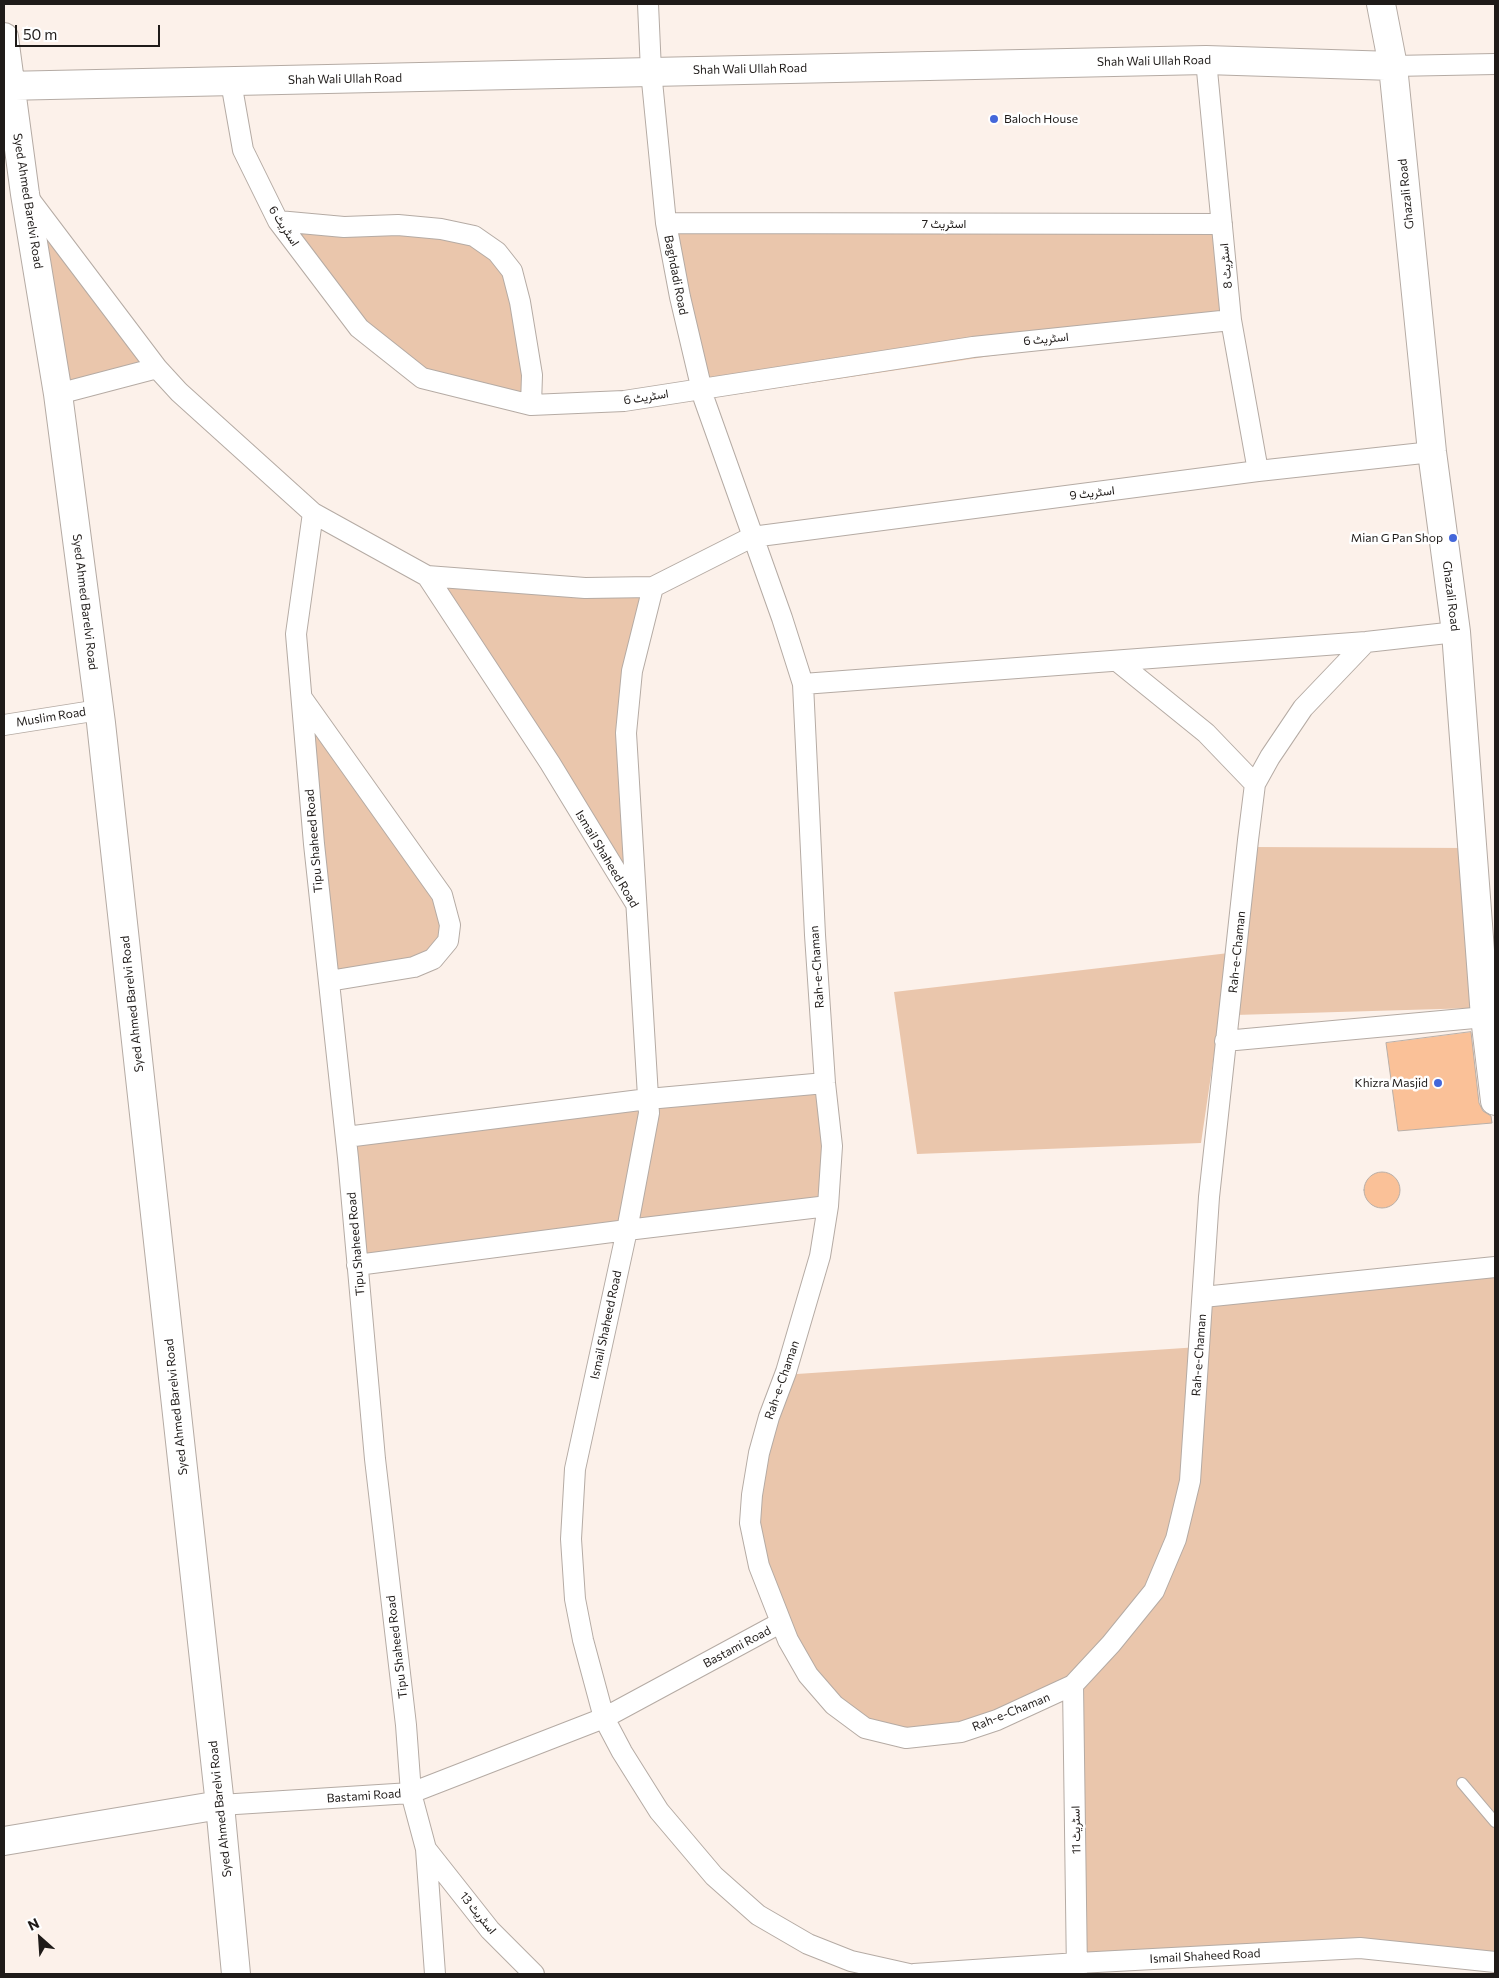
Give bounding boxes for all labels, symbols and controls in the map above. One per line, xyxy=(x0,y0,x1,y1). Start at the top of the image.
scale bar xyxy=(18,15,162,47)
text: 50 m xyxy=(23,25,57,43)
street label: Shah Wali Ullah Road xyxy=(1097,53,1211,69)
street label: Shah Wali Ullah Road xyxy=(693,61,807,77)
street label: Shah Wali Ullah Road xyxy=(288,71,402,87)
place label: Baloch House xyxy=(1004,112,1078,126)
marker: Baloch House xyxy=(988,113,1000,125)
street label: Syed Ahmed Barelvi Road xyxy=(10,132,46,270)
street label: Ghazali Road xyxy=(1395,158,1417,230)
street label: اسٹریٹ 6 xyxy=(266,203,302,249)
street label: اسٹریٹ 7 xyxy=(922,217,966,231)
street label: Baghdadi Road xyxy=(661,234,691,316)
street label: اسٹریٹ 8 xyxy=(1217,243,1235,289)
street label: اسٹریٹ 6 xyxy=(1023,329,1069,349)
street label: اسٹریٹ 6 xyxy=(622,386,670,408)
street label: اسٹریٹ 9 xyxy=(1069,483,1115,503)
place label: Mian G Pan Shop xyxy=(1351,531,1443,545)
marker: Mian G Pan Shop xyxy=(1447,532,1459,544)
street label: Syed Ahmed Barelvi Road xyxy=(70,533,100,671)
street label: Ghazali Road xyxy=(1440,560,1462,632)
street label: Muslim Road xyxy=(15,704,87,730)
street label: Tipu Shaheed Road xyxy=(302,789,326,893)
street label: Ismail Shaheed Road xyxy=(572,808,642,910)
street label: Rah-e-Chaman xyxy=(1226,910,1248,994)
street label: Rah-e-Chaman xyxy=(807,925,827,1009)
street label: Syed Ahmed Barelvi Road xyxy=(118,935,146,1073)
place label: Khizra Masjid xyxy=(1355,1076,1428,1090)
marker: Khizra Masjid xyxy=(1432,1077,1444,1089)
street label: Tipu Shaheed Road xyxy=(344,1192,368,1296)
street label: Ismail Shaheed Road xyxy=(587,1269,625,1381)
street label: Rah-e-Chaman xyxy=(1189,1313,1209,1397)
street label: Syed Ahmed Barelvi Road xyxy=(162,1338,190,1476)
street label: Rah-e-Chaman xyxy=(762,1339,802,1421)
street label: Tipu Shaheed Road xyxy=(384,1595,410,1699)
street label: Bastami Road xyxy=(701,1623,773,1671)
street label: Rah-e-Chaman xyxy=(970,1690,1052,1734)
street label: Syed Ahmed Barelvi Road xyxy=(206,1740,234,1878)
street label: Bastami Road xyxy=(326,1786,402,1806)
street label: اسٹریٹ 11 xyxy=(1068,1806,1084,1854)
street label: اسٹریٹ 13 xyxy=(457,1889,499,1937)
north arrow xyxy=(15,1913,65,1963)
text: N xyxy=(25,1914,42,1934)
street label: Ismail Shaheed Road xyxy=(1149,1946,1261,1966)

